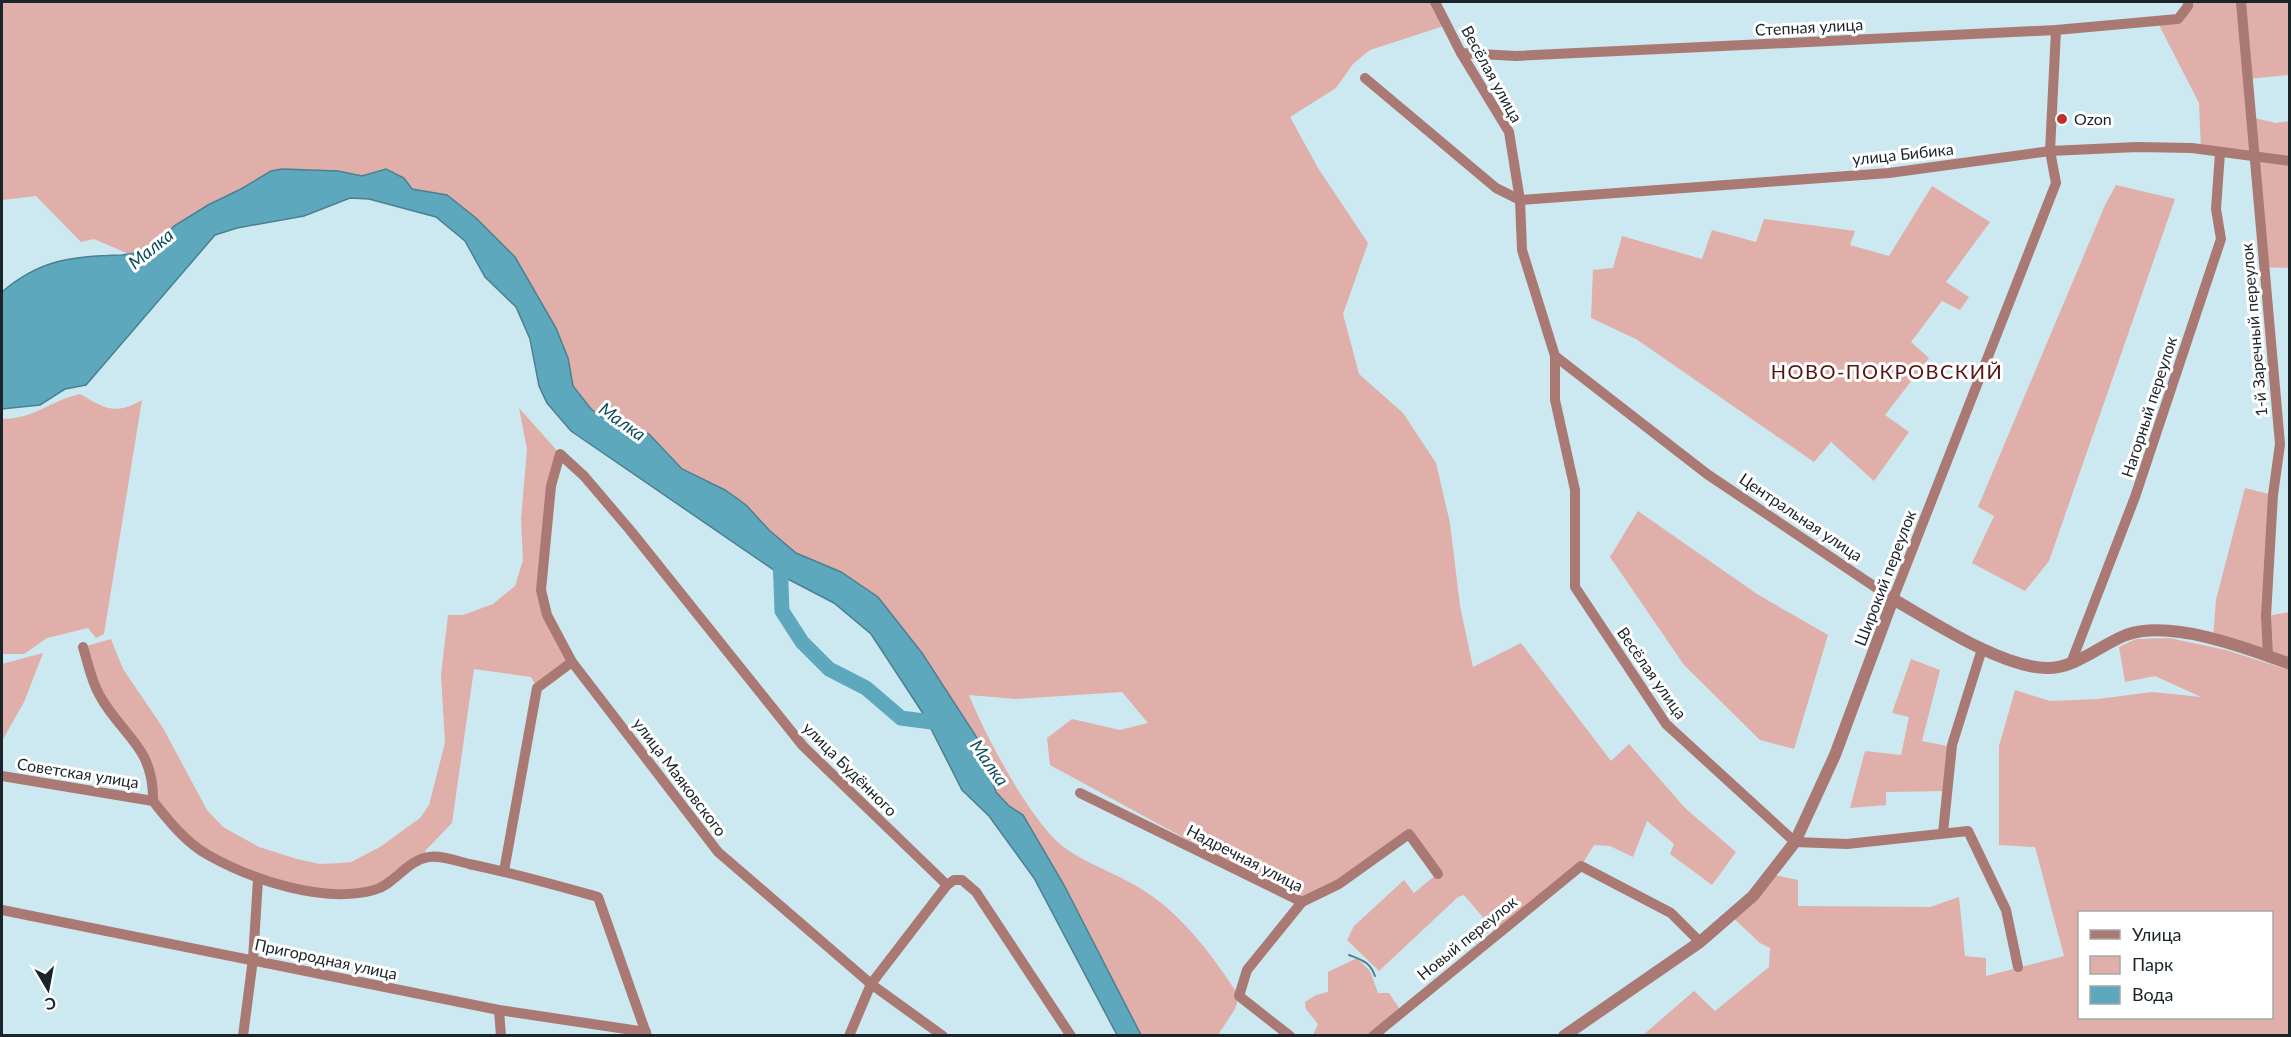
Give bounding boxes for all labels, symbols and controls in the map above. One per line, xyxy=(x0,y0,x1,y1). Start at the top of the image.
street label: Степная улица xyxy=(1754,14,1864,39)
street label: Весёлая улица xyxy=(1458,22,1527,125)
place label: Ozon xyxy=(2074,109,2112,128)
marker: Ozon xyxy=(2055,112,2069,126)
street label: улица Бибика xyxy=(1851,139,1954,168)
water label: Малка xyxy=(123,223,177,273)
street label: 1-й Заречный переулок xyxy=(2236,242,2271,418)
street label: Нагорный переулок xyxy=(2117,333,2180,480)
district label: НОВО-ПОКРОВСКИЙ xyxy=(1771,359,2003,383)
water label: Малка xyxy=(595,397,650,445)
street label: Центральная улица xyxy=(1736,468,1866,565)
street label: Широкий переулок xyxy=(1850,507,1919,648)
street label: Весёлая улица xyxy=(1614,623,1691,722)
street label: улица Маяковского xyxy=(630,714,731,840)
street label: улица Будённого xyxy=(799,718,901,820)
water label: Малка xyxy=(966,735,1014,790)
street label: Советская улица xyxy=(16,753,140,792)
street label: Надречная улица xyxy=(1184,820,1307,895)
street label: Новый переулок xyxy=(1413,891,1521,984)
legend xyxy=(2078,911,2273,1019)
text: Улица xyxy=(2132,923,2182,945)
street label: Пригородная улица xyxy=(253,934,399,983)
text: Парк xyxy=(2132,953,2174,975)
north arrow xyxy=(18,959,78,1019)
text: Вода xyxy=(2132,983,2173,1005)
text: С xyxy=(43,994,58,1015)

